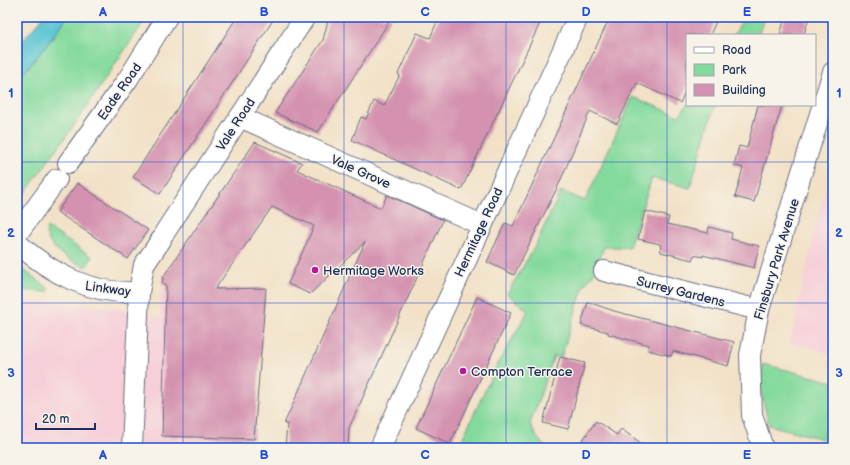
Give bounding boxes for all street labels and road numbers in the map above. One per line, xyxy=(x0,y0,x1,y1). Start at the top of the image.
street label: Eade Road xyxy=(94,60,145,123)
street label: Vale Road xyxy=(213,95,259,154)
street label: Vale Grove xyxy=(328,152,393,192)
street label: Hermitage Road xyxy=(451,185,507,280)
street label: Finsbury Park Avenue xyxy=(751,196,803,322)
street label: Surrey Gardens xyxy=(635,273,727,311)
street label: Linkway xyxy=(84,278,132,300)

